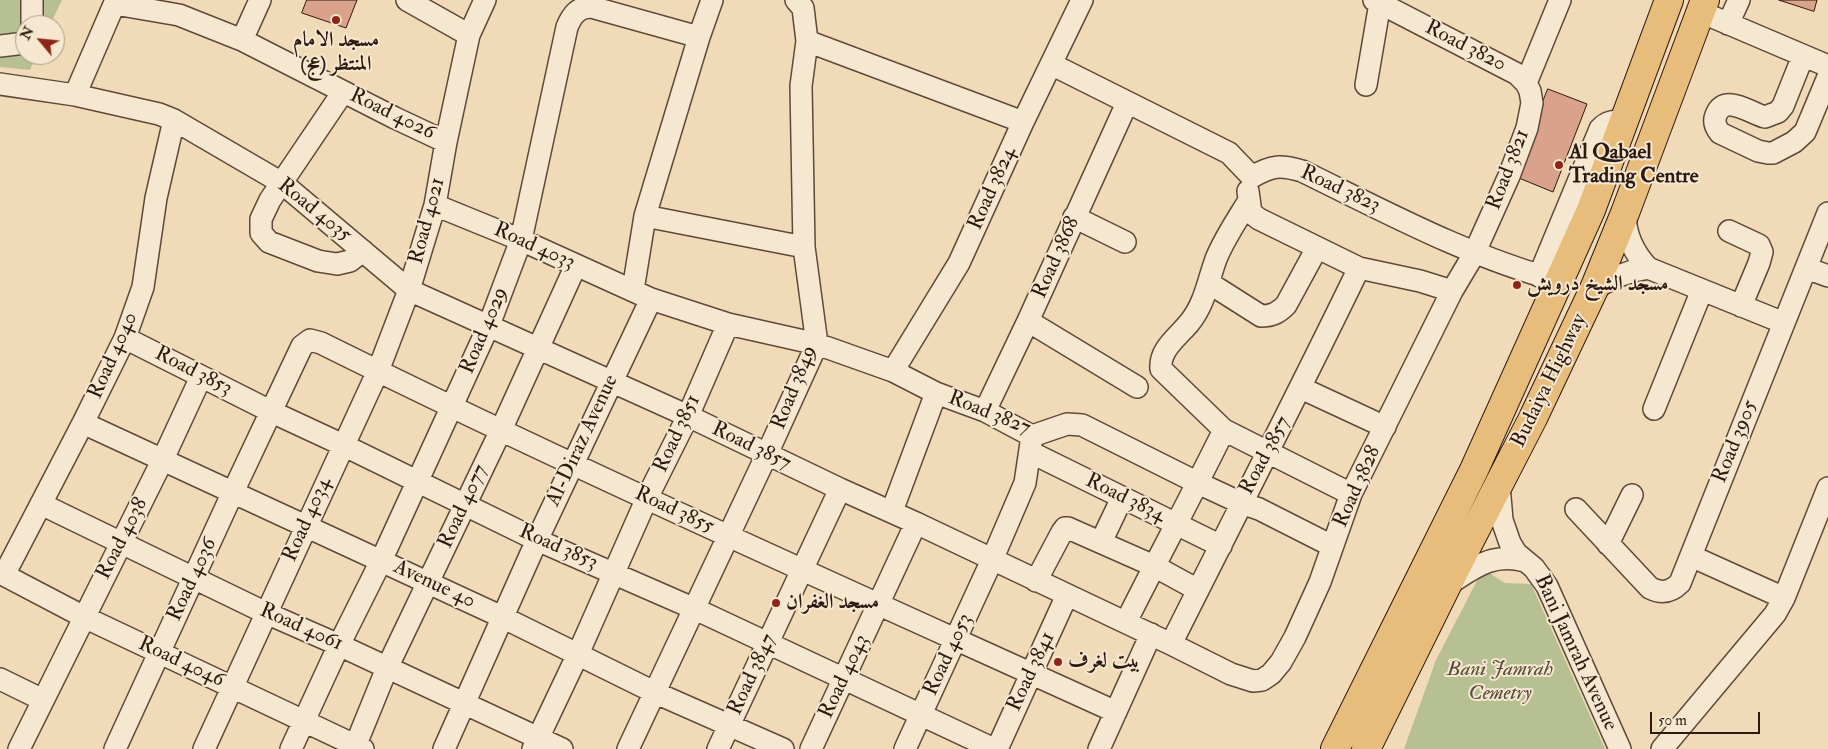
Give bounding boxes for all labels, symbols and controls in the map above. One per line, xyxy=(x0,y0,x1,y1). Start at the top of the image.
marker: مسجد الامام المنتظر (عج) xyxy=(330,14,342,26)
north arrow xyxy=(15,15,65,65)
street label: Road 3820 xyxy=(1420,16,1510,78)
text: N xyxy=(17,24,38,43)
place label: مسجد الامام المنتظر (عج) xyxy=(293,28,379,78)
street label: Road 4026 xyxy=(345,84,439,146)
street label: Road 3821 xyxy=(1482,126,1536,214)
place label: Al Qabael Trading Centre xyxy=(1569,140,1698,190)
street label: Road 3824 xyxy=(964,144,1022,234)
marker: Al Qabael Trading Centre xyxy=(1553,159,1565,171)
street label: Road 3823 xyxy=(1296,161,1384,219)
street label: Road 4035 xyxy=(272,174,356,248)
street label: Road 4021 xyxy=(404,175,452,267)
street label: Road 3868 xyxy=(1028,213,1086,303)
street label: Road 4033 xyxy=(489,218,579,276)
place label: مسجد الشيخ درويش xyxy=(1527,272,1668,298)
marker: مسجد الشيخ درويش xyxy=(1511,279,1523,291)
street label: Road 4029 xyxy=(455,284,515,378)
street label: Road 4040 xyxy=(84,309,144,403)
street label: Budaiya Highway xyxy=(1507,310,1593,452)
street label: Road 3853 xyxy=(150,342,236,402)
street label: Road 3849 xyxy=(767,342,823,434)
street label: Al-Diraz Avenue xyxy=(542,371,624,511)
street label: Road 3827 xyxy=(944,386,1034,442)
street label: Road 3851 xyxy=(649,391,707,477)
street label: Road 3905 xyxy=(1708,397,1764,487)
street label: Road 3857 xyxy=(1235,413,1297,499)
street label: Road 3857 xyxy=(707,417,795,477)
street label: Road 3828 xyxy=(1329,442,1387,532)
street label: Road 4077 xyxy=(434,461,494,553)
street label: Road 3834 xyxy=(1081,469,1169,529)
street label: Road 4034 xyxy=(278,474,338,566)
street label: Road 3855 xyxy=(630,482,718,540)
street label: Road 4038 xyxy=(92,494,154,584)
street label: Road 3853 xyxy=(515,520,601,576)
street label: Road 4036 xyxy=(163,534,223,626)
street label: Avenue 40 xyxy=(389,555,479,615)
street label: Bani Jamrah Avenue xyxy=(1528,571,1622,735)
place label: مسجد الغفران xyxy=(786,590,879,616)
marker: مسجد الغفران xyxy=(770,597,782,609)
street label: Road 4061 xyxy=(255,599,347,657)
street label: Road 4053 xyxy=(919,610,979,700)
street label: Road 3841 xyxy=(1003,628,1061,716)
street label: Road 3847 xyxy=(723,630,783,720)
street label: Road 4043 xyxy=(815,631,875,723)
street label: Road 4046 xyxy=(134,632,228,694)
place label: بيت لغرف xyxy=(1068,649,1140,675)
marker: بيت لغرف xyxy=(1052,656,1064,668)
park label: Bani Jamrah Cemetry xyxy=(1447,657,1553,707)
scale bar xyxy=(1653,702,1763,734)
text: 50 m xyxy=(1658,711,1687,730)

